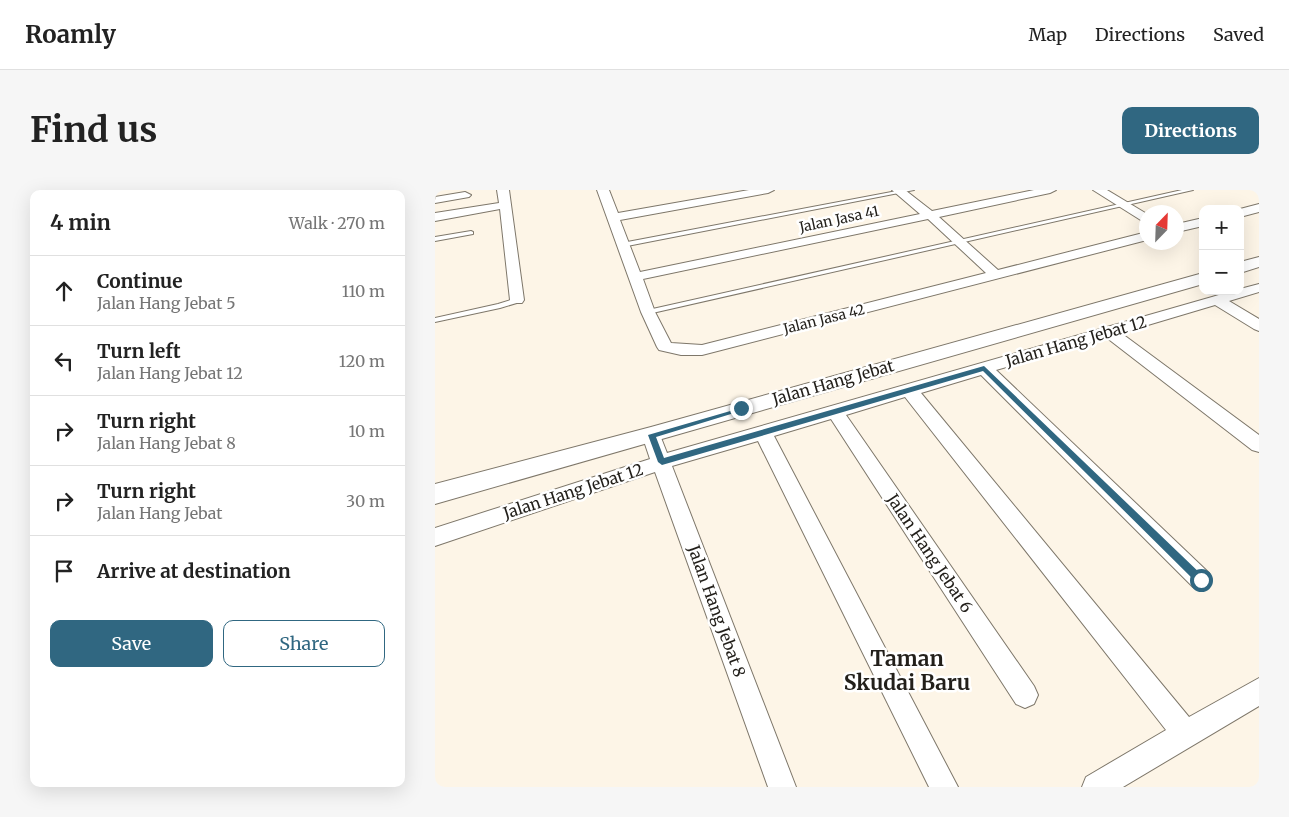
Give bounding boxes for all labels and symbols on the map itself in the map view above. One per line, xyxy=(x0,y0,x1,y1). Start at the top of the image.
street label: Jalan Jasa 41 xyxy=(797,202,881,236)
north arrow xyxy=(1139,205,1184,250)
street label: Jalan Jasa 42 xyxy=(780,300,867,338)
street label: Jalan Hang Jebat 12 xyxy=(1002,311,1149,371)
street label: Jalan Hang Jebat xyxy=(769,355,897,409)
route end xyxy=(730,397,753,420)
street label: Jalan Hang Jebat 12 xyxy=(500,459,645,523)
street label: Jalan Hang Jebat 6 xyxy=(882,489,977,616)
street label: Jalan Hang Jebat 8 xyxy=(684,541,750,680)
route start xyxy=(1190,569,1213,592)
district label: Taman Skudai Baru xyxy=(844,645,970,696)

